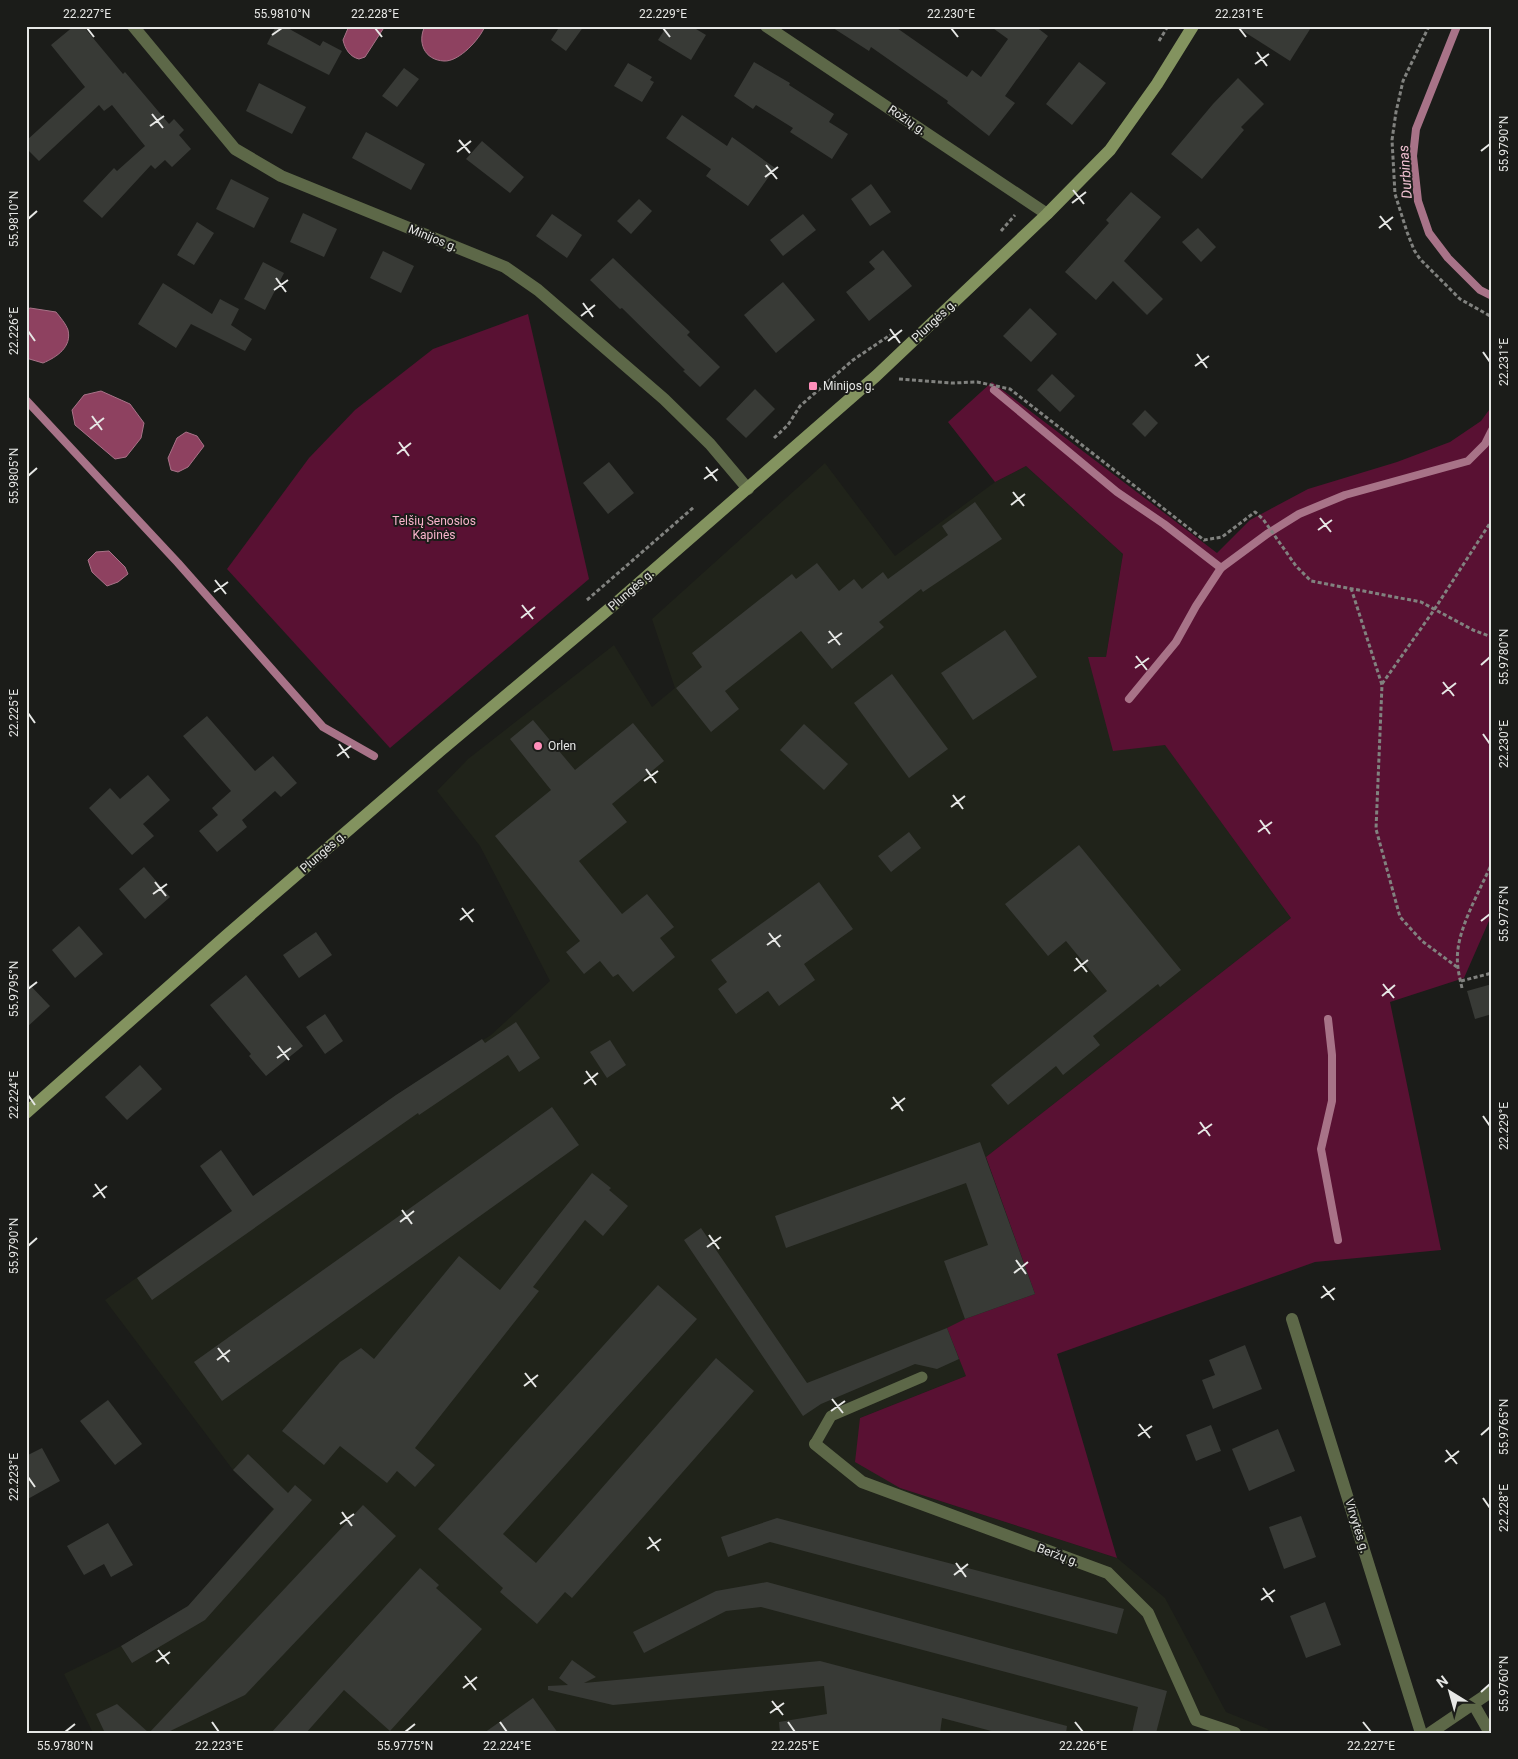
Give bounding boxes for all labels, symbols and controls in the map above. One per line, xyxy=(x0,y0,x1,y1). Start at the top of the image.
text: 22.227°E xyxy=(63,7,111,21)
text: 55.9810°N xyxy=(254,7,310,21)
text: 22.228°E xyxy=(351,7,399,21)
text: 22.229°E xyxy=(639,7,687,21)
text: 22.230°E xyxy=(927,7,975,21)
text: 22.231°E xyxy=(1215,7,1263,21)
street label: Rožių g. xyxy=(885,102,929,138)
text: 55.9790°N xyxy=(1497,116,1511,172)
water label: Durbinas xyxy=(1395,145,1415,199)
text: 55.9810°N xyxy=(7,191,21,247)
street label: Minijos g. xyxy=(406,222,460,254)
street label: Plungės g. xyxy=(909,297,959,345)
text: 22.226°E xyxy=(7,307,21,355)
text: 22.231°E xyxy=(1497,338,1511,386)
place label: Minijos g. xyxy=(823,379,875,393)
marker: Minijos g. xyxy=(807,380,819,392)
text: 55.9805°N xyxy=(7,448,21,504)
park label: Telšių Senosios Kapinės xyxy=(392,514,476,542)
street label: Plungės g. xyxy=(605,566,657,614)
text: 55.9780°N xyxy=(1497,629,1511,685)
text: 22.225°E xyxy=(7,689,21,737)
text: 22.230°E xyxy=(1497,720,1511,768)
place label: Orlen xyxy=(548,739,576,753)
marker: Orlen xyxy=(532,740,544,752)
street label: Plungės g. xyxy=(297,828,349,876)
text: 55.9775°N xyxy=(1497,886,1511,942)
text: 55.9795°N xyxy=(7,961,21,1017)
text: 22.224°E xyxy=(7,1071,21,1119)
text: 22.229°E xyxy=(1497,1102,1511,1150)
text: 55.9790°N xyxy=(7,1218,21,1274)
text: 55.9765°N xyxy=(1497,1399,1511,1455)
text: 22.223°E xyxy=(7,1453,21,1501)
text: 22.228°E xyxy=(1497,1484,1511,1532)
street label: Virvytės g. xyxy=(1342,1497,1372,1555)
street label: Beržų g. xyxy=(1035,1541,1081,1569)
text: 55.9760°N xyxy=(1497,1656,1511,1712)
north arrow xyxy=(1426,1666,1476,1716)
text: N xyxy=(1433,1672,1451,1691)
text: 55.9780°N xyxy=(37,1739,93,1753)
text: 22.223°E xyxy=(195,1739,243,1753)
text: 55.9775°N xyxy=(377,1739,433,1753)
text: 22.224°E xyxy=(483,1739,531,1753)
text: 22.225°E xyxy=(771,1739,819,1753)
text: 22.226°E xyxy=(1059,1739,1107,1753)
text: 22.227°E xyxy=(1347,1739,1395,1753)

